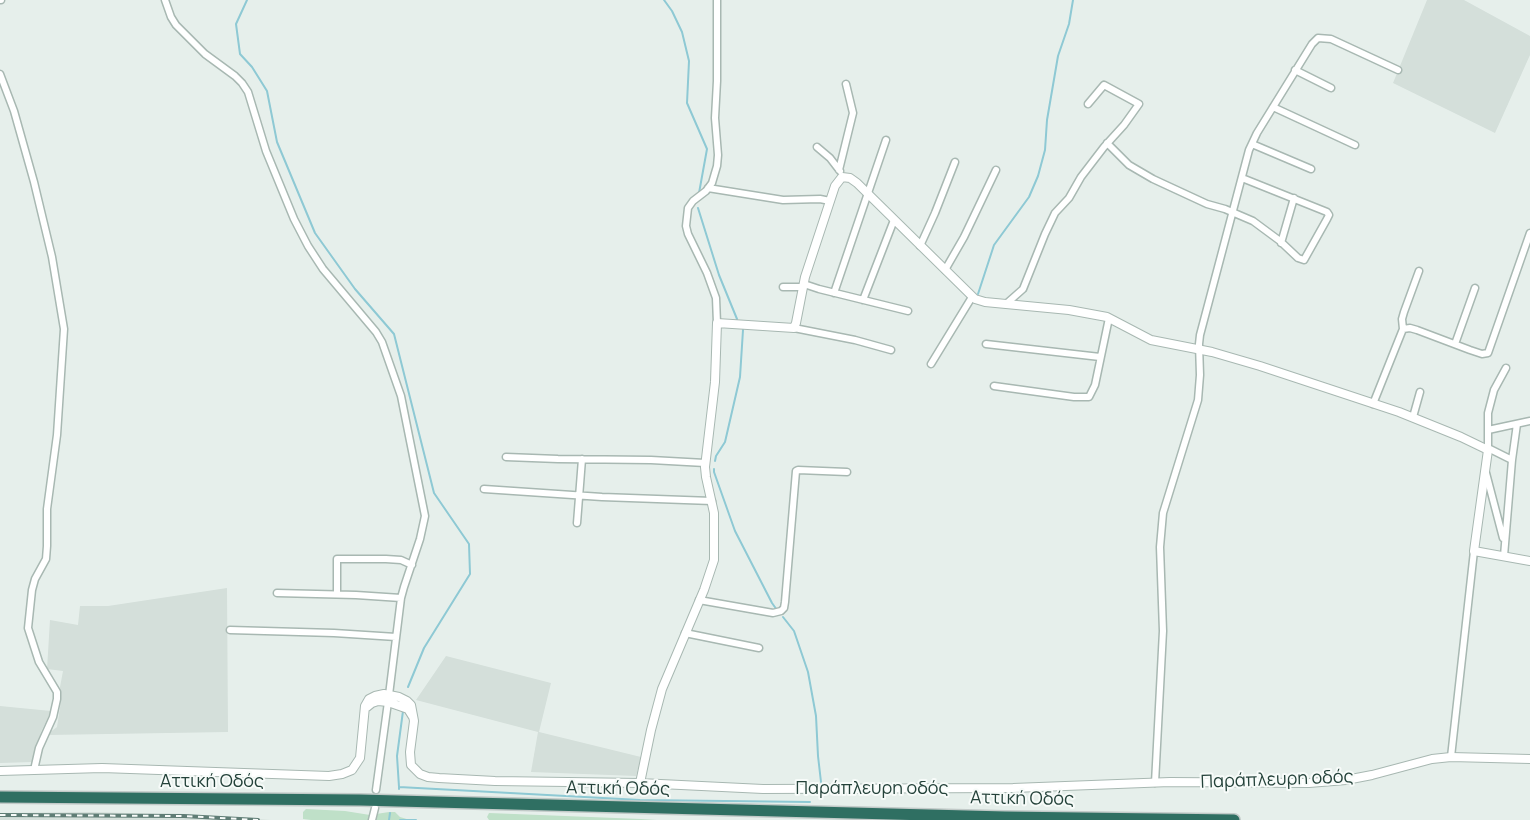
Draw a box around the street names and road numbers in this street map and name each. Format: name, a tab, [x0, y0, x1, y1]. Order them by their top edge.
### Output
street label: Παράπλευρη οδός	[1200, 767, 1354, 793]
street label: Αττική Οδός	[160, 771, 264, 793]
street label: Αττική Οδός	[566, 777, 670, 801]
street label: Παράπλευρη οδός	[796, 778, 948, 800]
street label: Αττική Οδός	[970, 787, 1074, 811]

